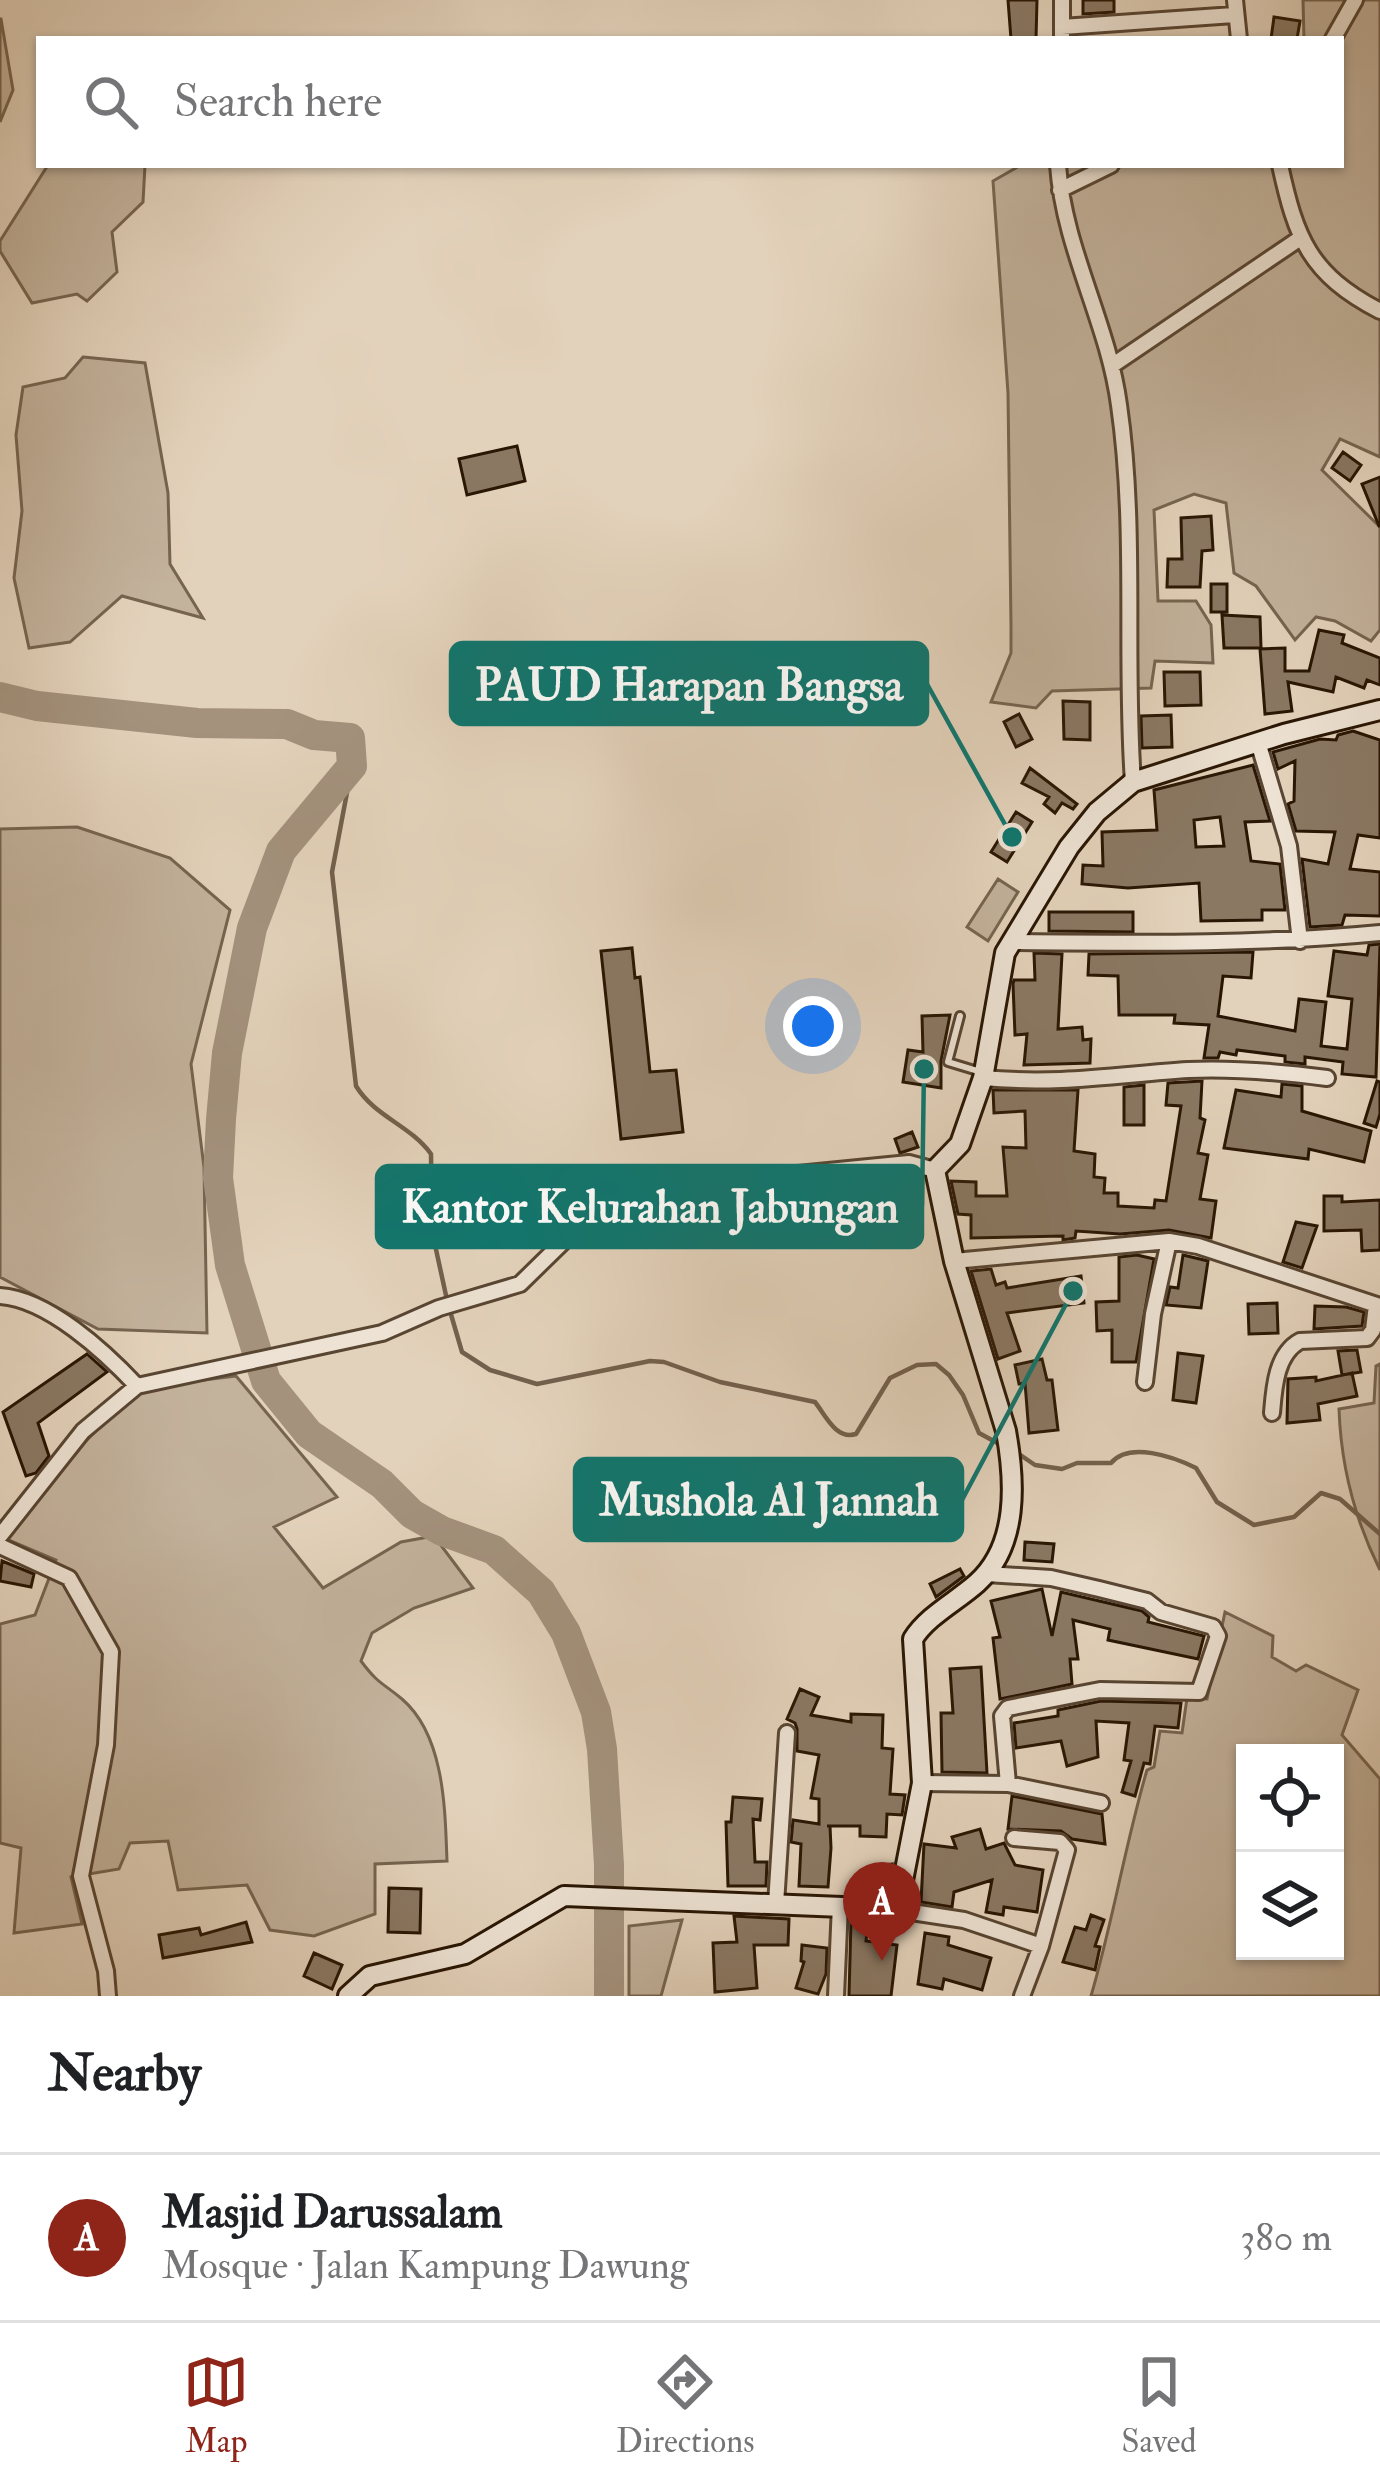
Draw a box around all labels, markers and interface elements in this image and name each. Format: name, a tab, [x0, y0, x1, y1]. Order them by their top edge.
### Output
search box	[36, 36, 1344, 168]
icon: search	[78, 69, 144, 135]
text: Search here	[174, 74, 382, 130]
callout: PAUD Harapan Bangsa	[451, 643, 927, 724]
text: PAUD Harapan Bangsa	[475, 658, 904, 714]
your location	[783, 996, 843, 1056]
callout: Kantor Kelurahan Jabungan	[377, 1166, 922, 1247]
text: Kantor Kelurahan Jabungan	[401, 1180, 900, 1236]
callout: Mushola Al Jannah	[575, 1459, 962, 1540]
text: Mushola Al Jannah	[598, 1473, 939, 1529]
map controls	[1236, 1744, 1344, 1960]
button: locate	[1236, 1744, 1344, 1852]
button: layers	[1236, 1852, 1344, 1960]
pin: A	[843, 1862, 921, 1961]
text: Nearby	[48, 2042, 201, 2106]
text: Masjid Darussalam	[162, 2185, 503, 2241]
text: A	[75, 2213, 99, 2262]
text: 380 m	[1240, 2213, 1332, 2262]
text: Mosque · Jalan Kampung Dawung	[162, 2241, 689, 2290]
tab: Map	[183, 2349, 249, 2462]
tab: Directions	[616, 2349, 755, 2462]
tab: Saved	[1121, 2349, 1197, 2462]

